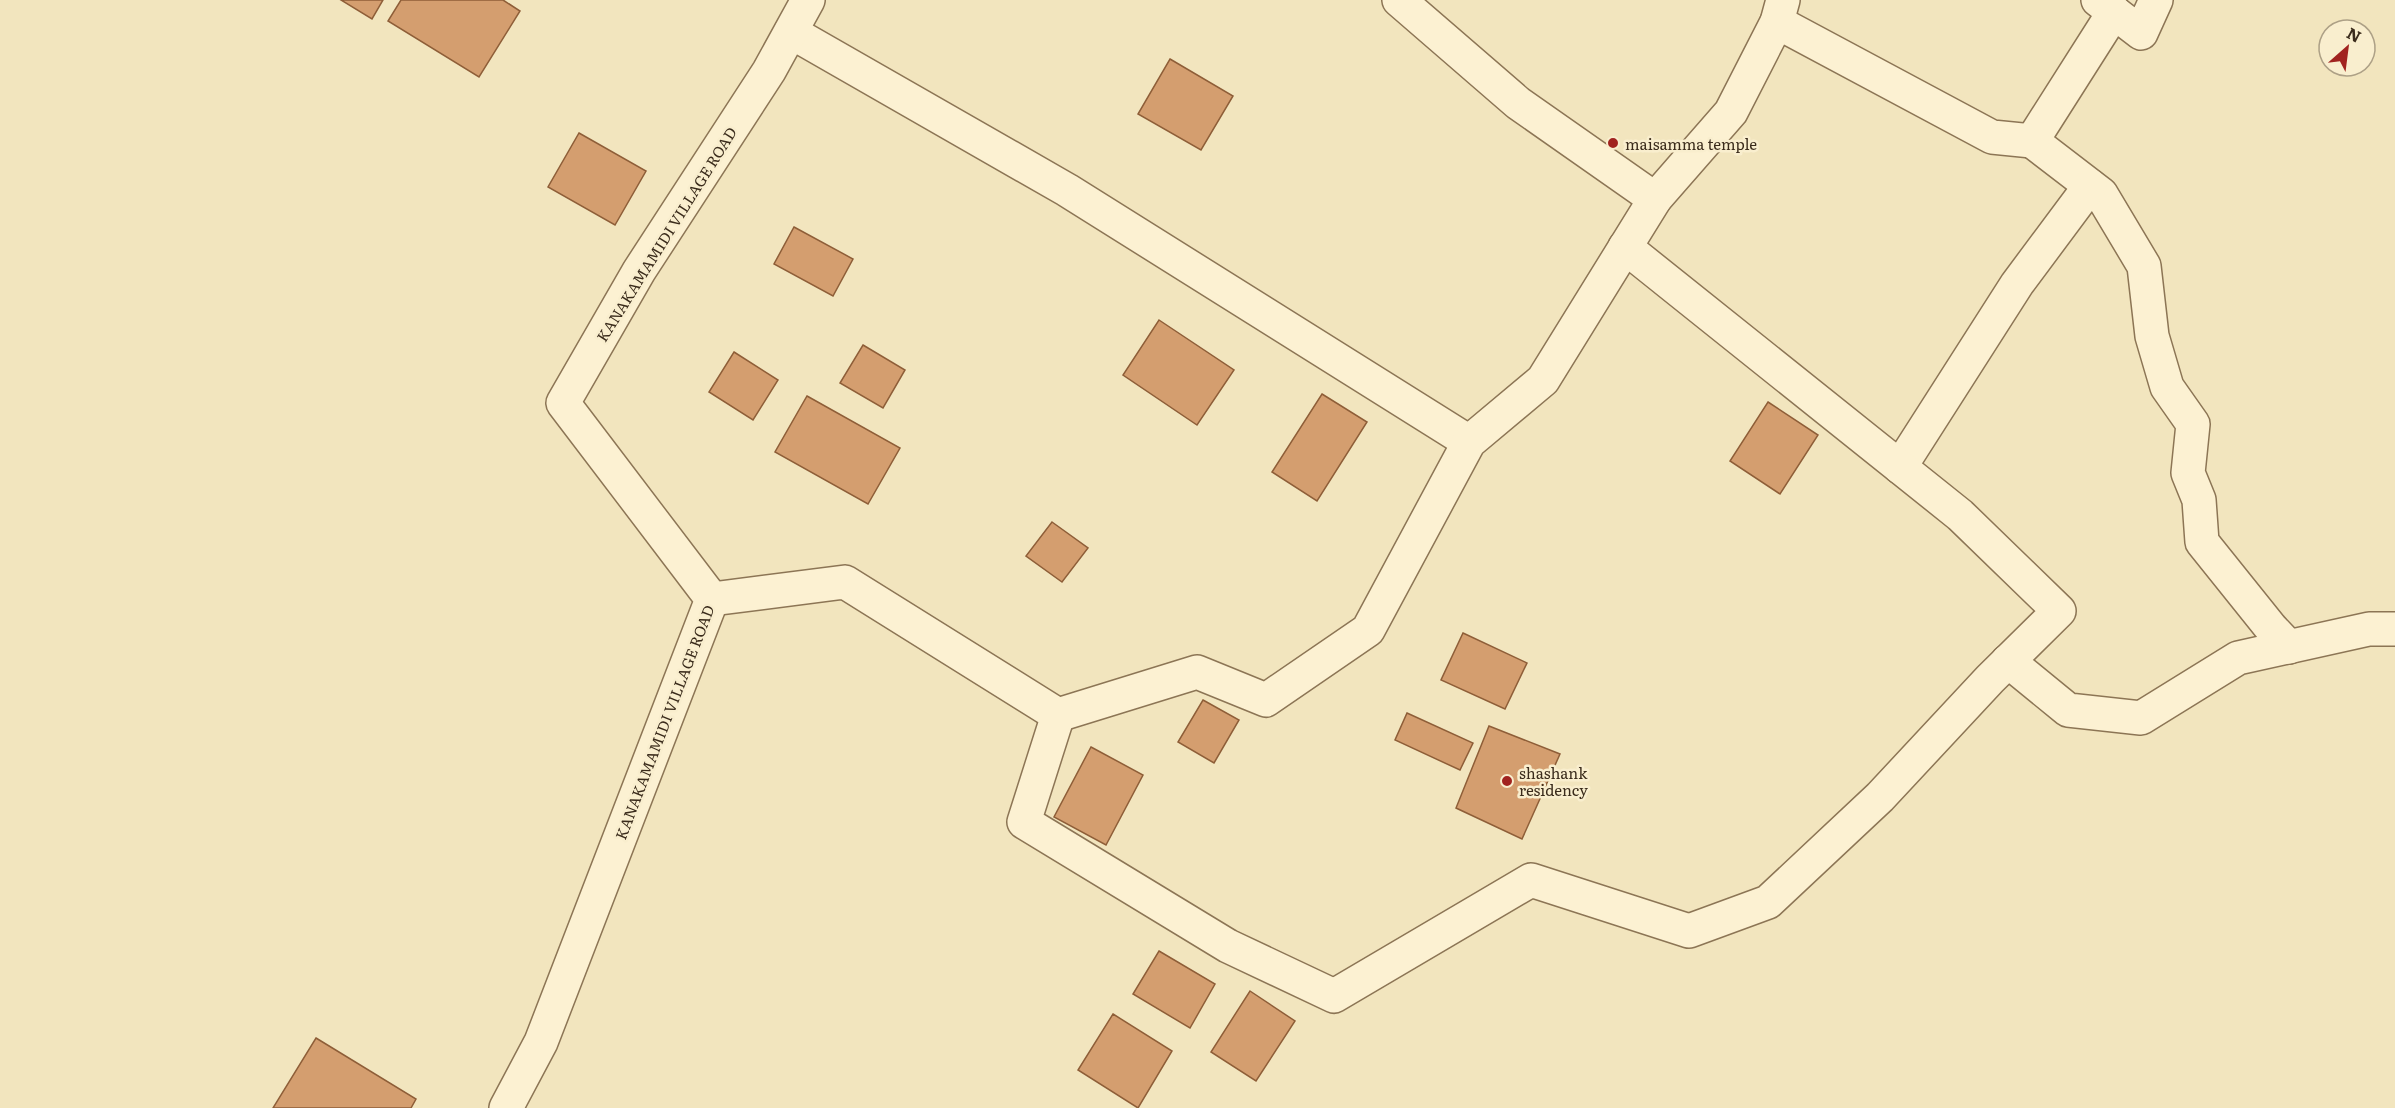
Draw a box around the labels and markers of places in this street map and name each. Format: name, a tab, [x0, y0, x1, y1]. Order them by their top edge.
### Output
place label: maisamma temple	[1625, 132, 1757, 155]
marker: maisamma temple	[1606, 136, 1620, 150]
place label: shashank residency	[1519, 761, 1588, 801]
marker: shashank residency	[1500, 774, 1514, 788]

